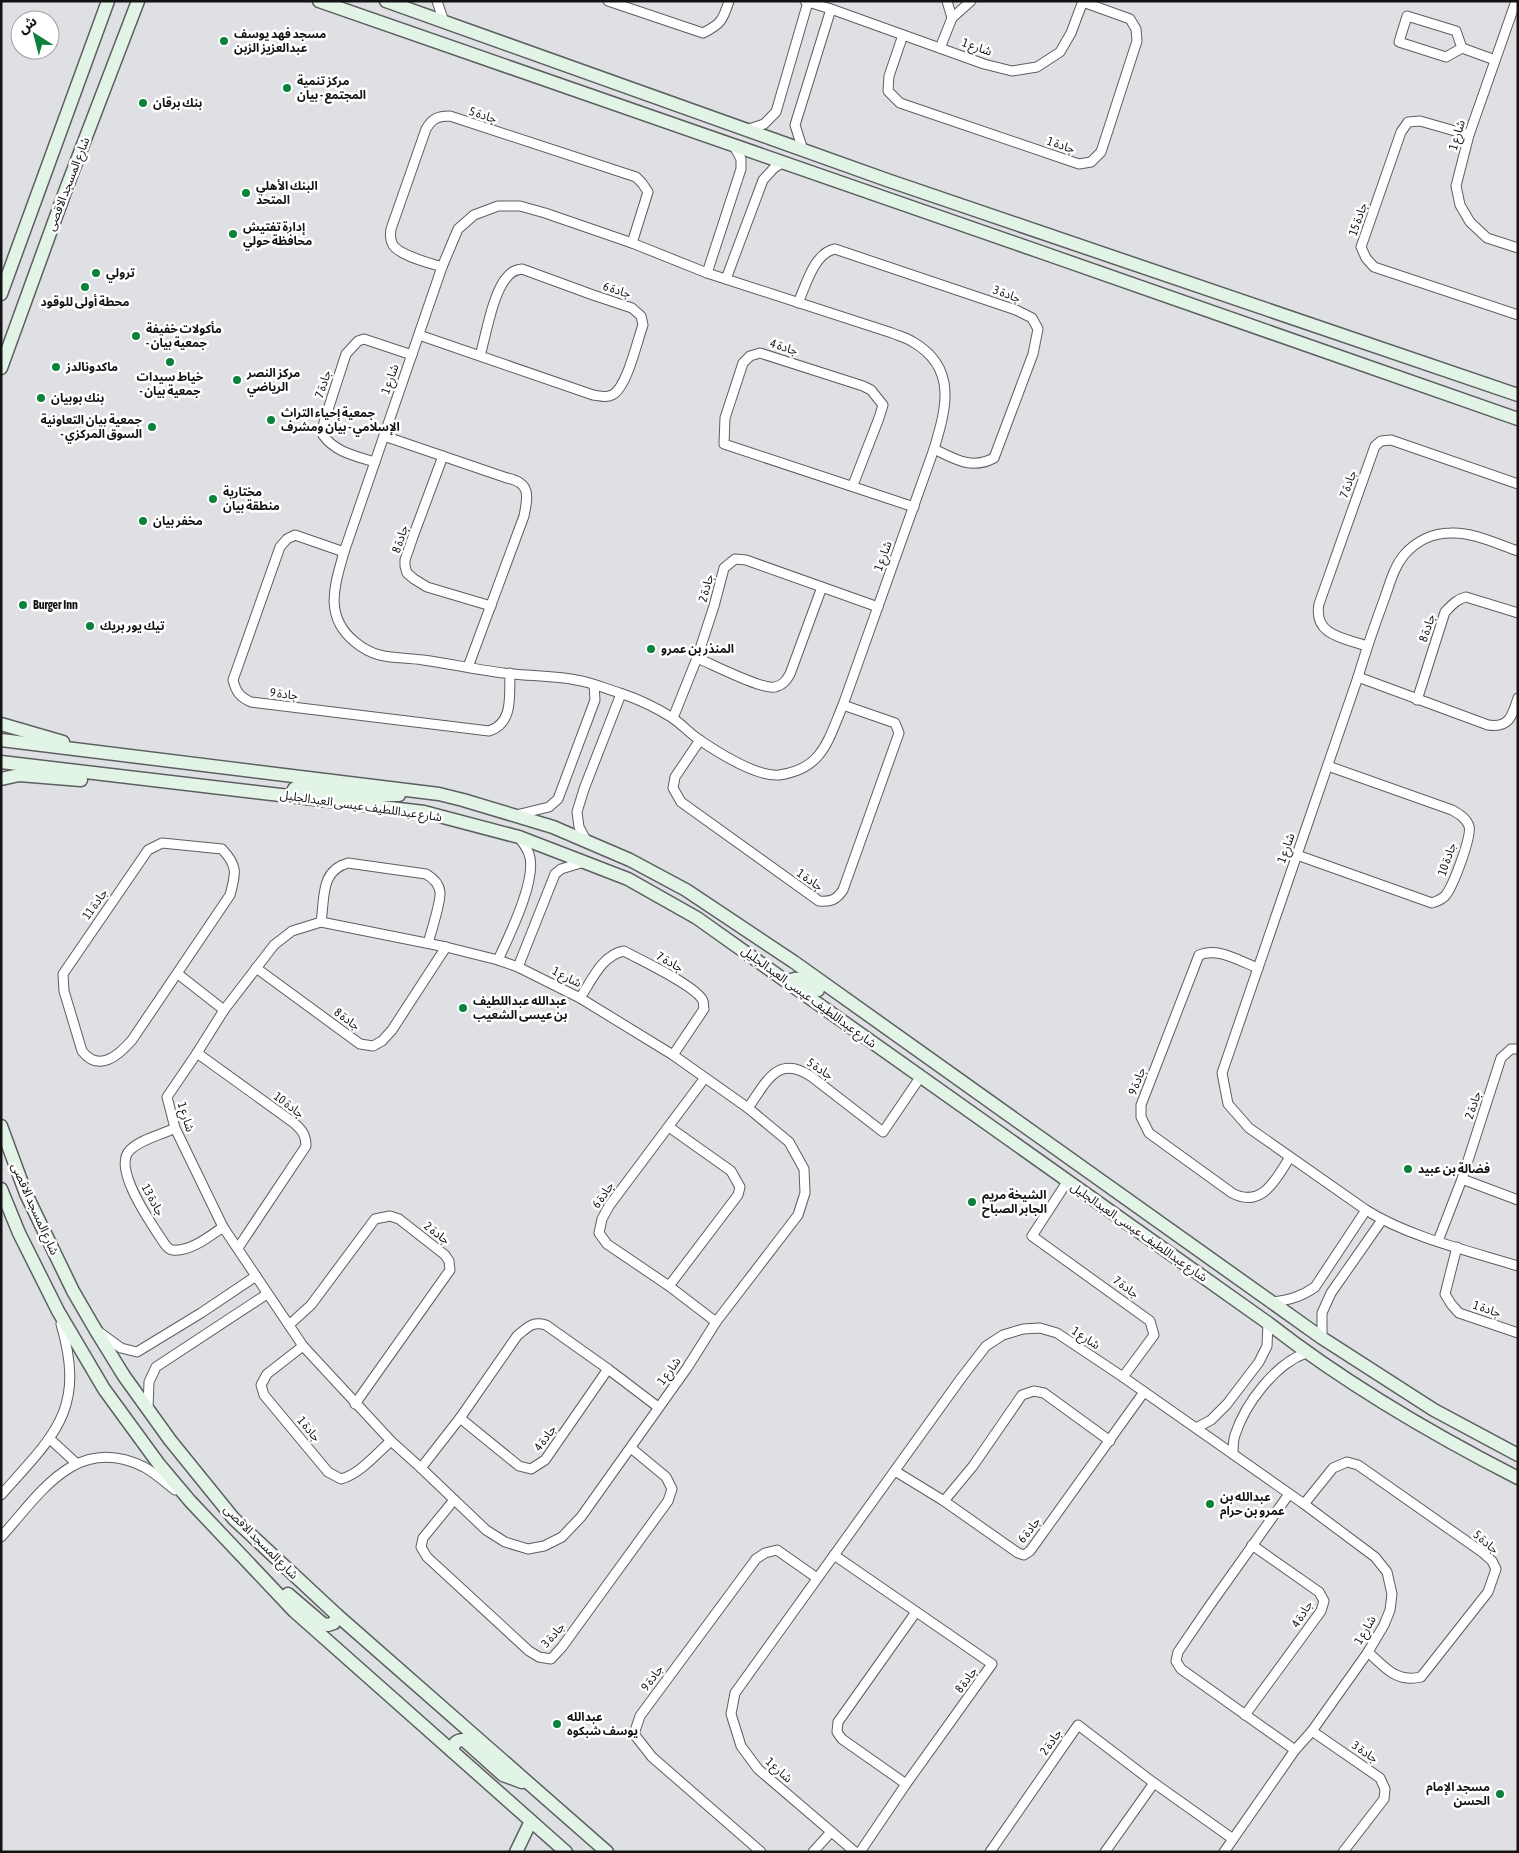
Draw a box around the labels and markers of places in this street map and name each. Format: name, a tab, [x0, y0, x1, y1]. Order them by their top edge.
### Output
place label: مسجد فهد يوسف عبدالعزيز الزبن	[234, 27, 326, 55]
marker: مسجد فهد يوسف عبدالعزيز الزبن	[218, 35, 230, 47]
place label: مركز تنمية المجتمع - بيان	[297, 74, 366, 104]
marker: مركز تنمية المجتمع - بيان	[281, 82, 293, 94]
place label: بنك برقان	[153, 96, 203, 110]
marker: بنك برقان	[137, 97, 149, 109]
place label: البنك الأهلي المتحد	[256, 179, 318, 207]
marker: البنك الأهلي المتحد	[240, 187, 252, 199]
place label: إدارة تفتيش محافظة حولي	[243, 220, 312, 251]
marker: إدارة تفتيش محافظة حولي	[227, 228, 239, 240]
place label: ترولي	[106, 266, 136, 283]
marker: ترولي	[90, 267, 102, 279]
marker: محطة أولى للوقود	[79, 281, 91, 293]
place label: محطة أولى للوقود	[41, 294, 129, 309]
place label: مأكولات خفيفة - جمعية بيان	[146, 321, 222, 350]
marker: مأكولات خفيفة - جمعية بيان	[130, 330, 142, 342]
marker: خياط سيدات - جمعية بيان	[164, 356, 176, 368]
place label: ماكدونالدز	[65, 360, 118, 374]
marker: ماكدونالدز	[50, 361, 62, 373]
place label: مركز النصر الرياضي	[246, 366, 300, 397]
place label: خياط سيدات - جمعية بيان	[137, 370, 204, 398]
marker: مركز النصر الرياضي	[231, 374, 243, 386]
place label: بنك بوبيان	[51, 391, 104, 405]
marker: بنك بوبيان	[35, 392, 47, 404]
place label: جمعية إحياء التراث الإسلامي - بيان ومشرف	[281, 406, 400, 437]
place label: جمعية بيان التعاونية - السوق المركزي	[41, 413, 142, 444]
marker: جمعية إحياء التراث الإسلامي - بيان ومشرف	[265, 414, 277, 426]
marker: جمعية بيان التعاونية - السوق المركزي	[146, 421, 158, 433]
place label: مختارية منطقة بيان	[223, 485, 280, 513]
marker: مختارية منطقة بيان	[207, 493, 219, 505]
place label: مخفر بيان	[153, 514, 203, 528]
marker: مخفر بيان	[137, 515, 149, 527]
place label: Burger Inn	[33, 598, 78, 612]
marker: Burger Inn	[17, 599, 29, 611]
place label: تيك يور بريك	[100, 619, 165, 633]
marker: تيك يور بريك	[84, 620, 96, 632]
place label: المنذر بن عمرو	[661, 642, 734, 656]
marker: المنذر بن عمرو	[645, 643, 657, 655]
place label: عبدالله عبداللطيف بن عيسى الشعيب	[473, 994, 568, 1022]
marker: عبدالله عبداللطيف بن عيسى الشعيب	[457, 1002, 469, 1014]
place label: فضالة بن عبيد	[1418, 1162, 1490, 1176]
marker: فضالة بن عبيد	[1402, 1163, 1414, 1175]
place label: الشيخة مريم الجابر الصباح	[982, 1188, 1047, 1218]
marker: الشيخة مريم الجابر الصباح	[966, 1196, 978, 1208]
place label: عبدالله بن عمرو بن حرام	[1220, 1490, 1285, 1520]
marker: عبدالله بن عمرو بن حرام	[1204, 1498, 1216, 1510]
place label: عبدالله يوسف شبكوه	[567, 1710, 638, 1738]
marker: عبدالله يوسف شبكوه	[551, 1718, 563, 1730]
place label: مسجد الإمام الحسن	[1426, 1780, 1490, 1808]
marker: مسجد الإمام الحسن	[1494, 1788, 1506, 1800]

